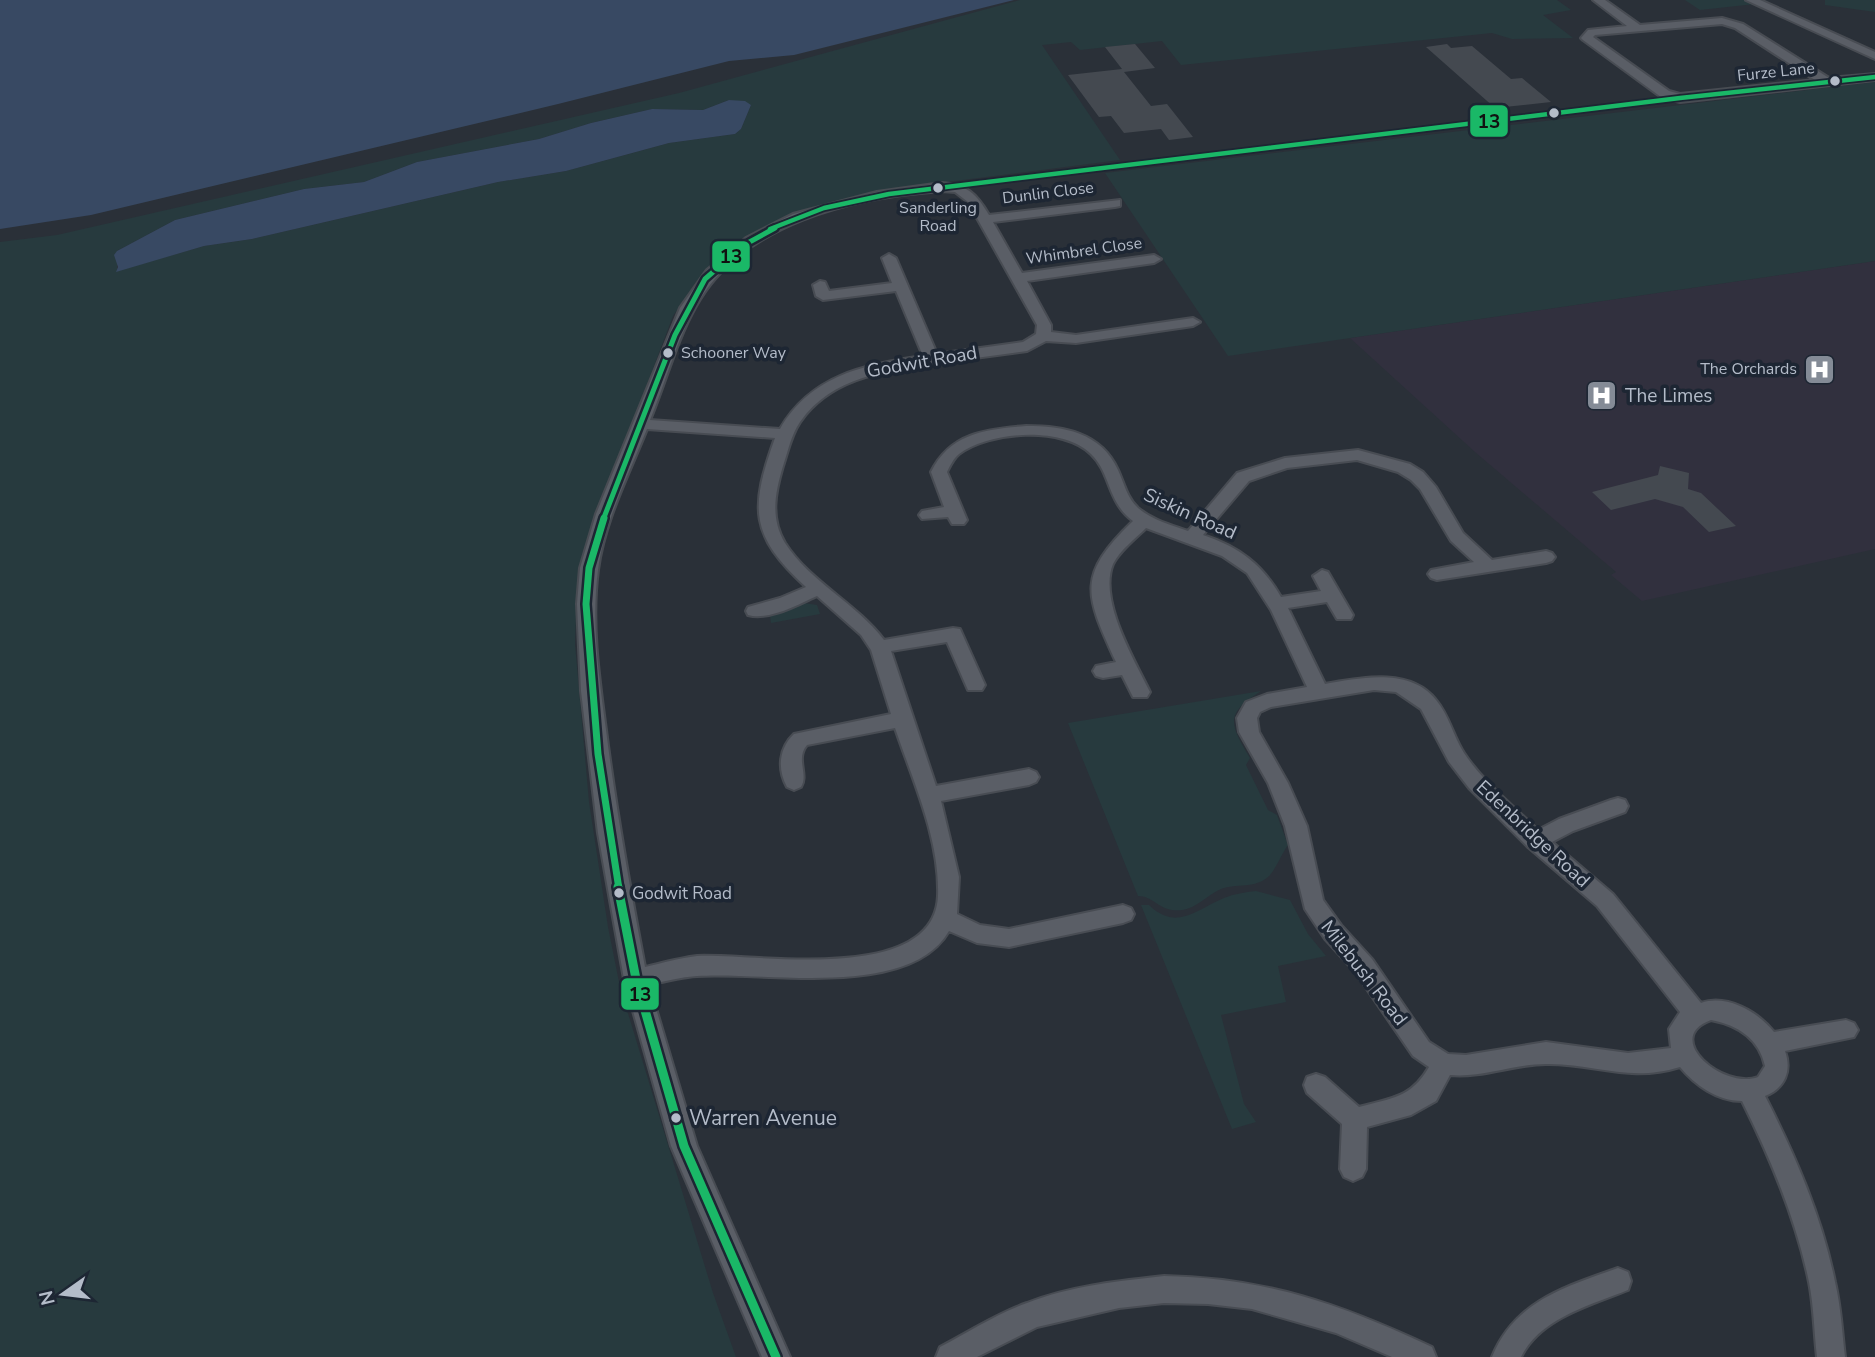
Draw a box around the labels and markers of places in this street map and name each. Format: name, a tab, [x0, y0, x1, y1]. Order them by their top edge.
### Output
unlabelled marker	[1828, 74, 1842, 88]
unlabelled marker	[1547, 106, 1561, 120]
marker: Sanderling Road	[931, 181, 945, 195]
place label: Sanderling Road	[899, 197, 977, 237]
place label: Schooner Way	[681, 342, 787, 364]
marker: Schooner Way	[661, 346, 675, 360]
hospital icon: The Orchards	[1803, 352, 1837, 386]
place label: The Orchards	[1700, 358, 1797, 380]
hospital icon: The Limes	[1585, 379, 1619, 413]
place label: The Limes	[1625, 383, 1712, 409]
place label: Godwit Road	[632, 882, 732, 905]
marker: Godwit Road	[612, 886, 626, 900]
place label: Warren Avenue	[689, 1104, 837, 1132]
marker: Warren Avenue	[669, 1111, 683, 1125]

